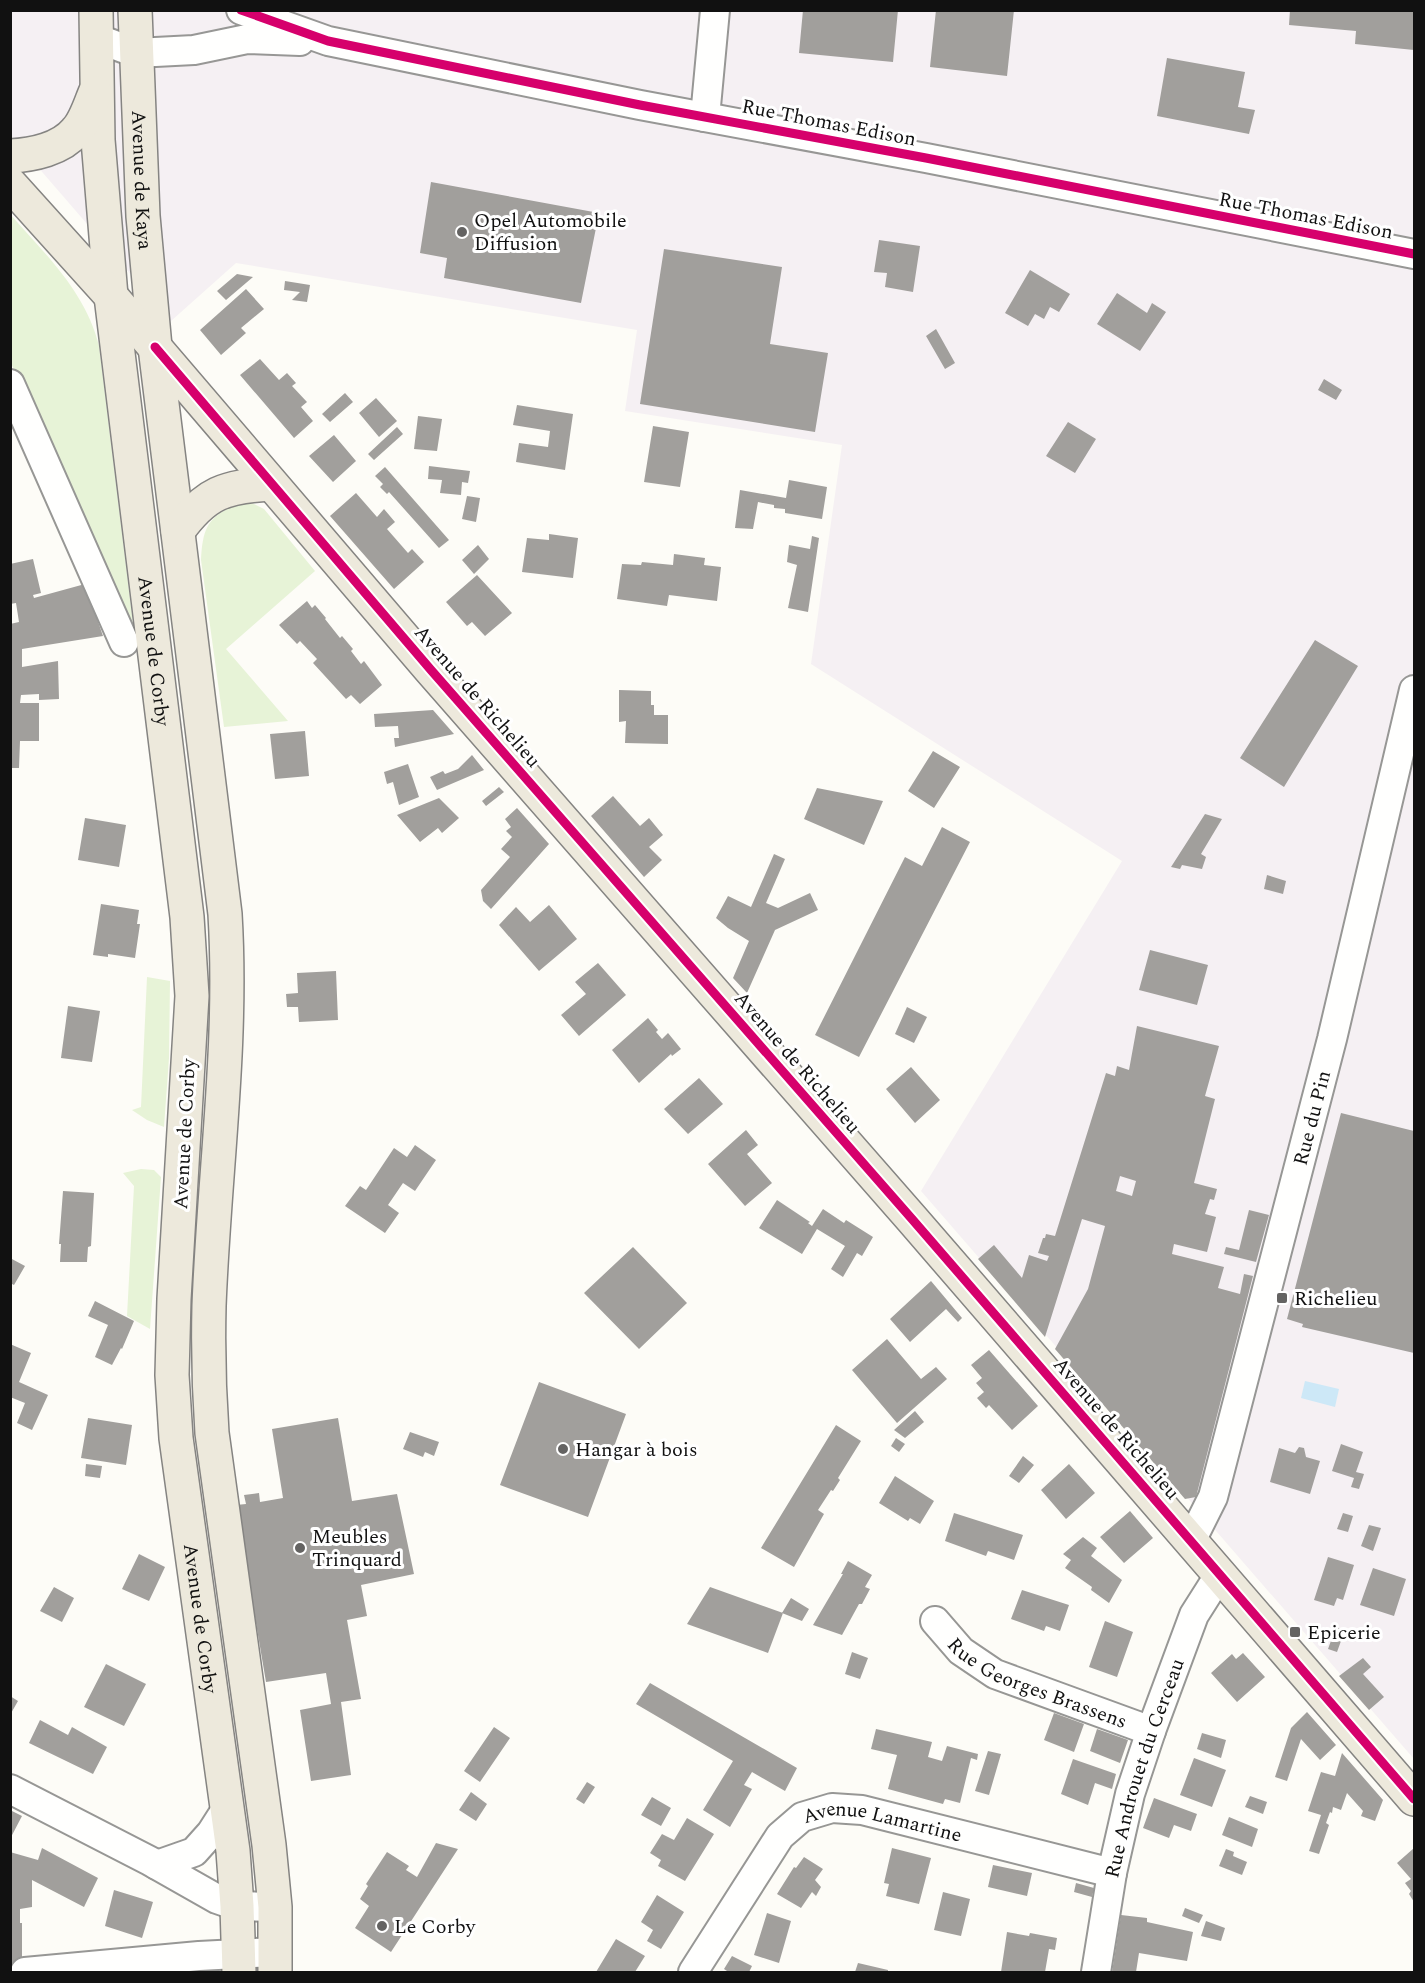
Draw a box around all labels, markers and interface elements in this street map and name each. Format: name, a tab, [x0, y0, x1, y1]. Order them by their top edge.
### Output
street label: Rue Thomas Edison	[739, 91, 919, 155]
street label: Avenue de Kaya	[123, 109, 160, 251]
street label: Rue Thomas Edison	[1216, 184, 1396, 248]
place label: Opel Automobile Diffusion	[474, 206, 627, 259]
marker: Opel Automobile Diffusion	[455, 225, 469, 239]
street label: Avenue de Corby	[129, 574, 178, 729]
street label: Avenue de Richelieu	[407, 619, 548, 775]
street label: Avenue de Richelieu	[727, 985, 868, 1141]
street label: Avenue de Corby	[166, 1057, 204, 1210]
street label: Rue du Pin	[1286, 1067, 1339, 1169]
place label: Richelieu	[1294, 1284, 1377, 1314]
marker: Richelieu	[1275, 1291, 1289, 1305]
street label: Avenue de Richelieu	[1046, 1351, 1187, 1507]
place label: Hangar à bois	[575, 1435, 698, 1465]
marker: Hangar à bois	[556, 1442, 570, 1456]
place label: Meubles Trinquard	[312, 1522, 402, 1575]
marker: Meubles Trinquard	[293, 1541, 307, 1555]
street label: Avenue de Corby	[175, 1542, 225, 1697]
place label: Epicerie	[1307, 1618, 1381, 1648]
marker: Epicerie	[1288, 1625, 1302, 1639]
street label: Rue Georges Brassens	[940, 1631, 1131, 1737]
street label: Rue Androuet du Cerceau	[1097, 1654, 1193, 1881]
street label: Avenue Lamartine	[799, 1794, 965, 1851]
place label: Le Corby	[394, 1912, 477, 1942]
marker: Le Corby	[375, 1919, 389, 1933]

